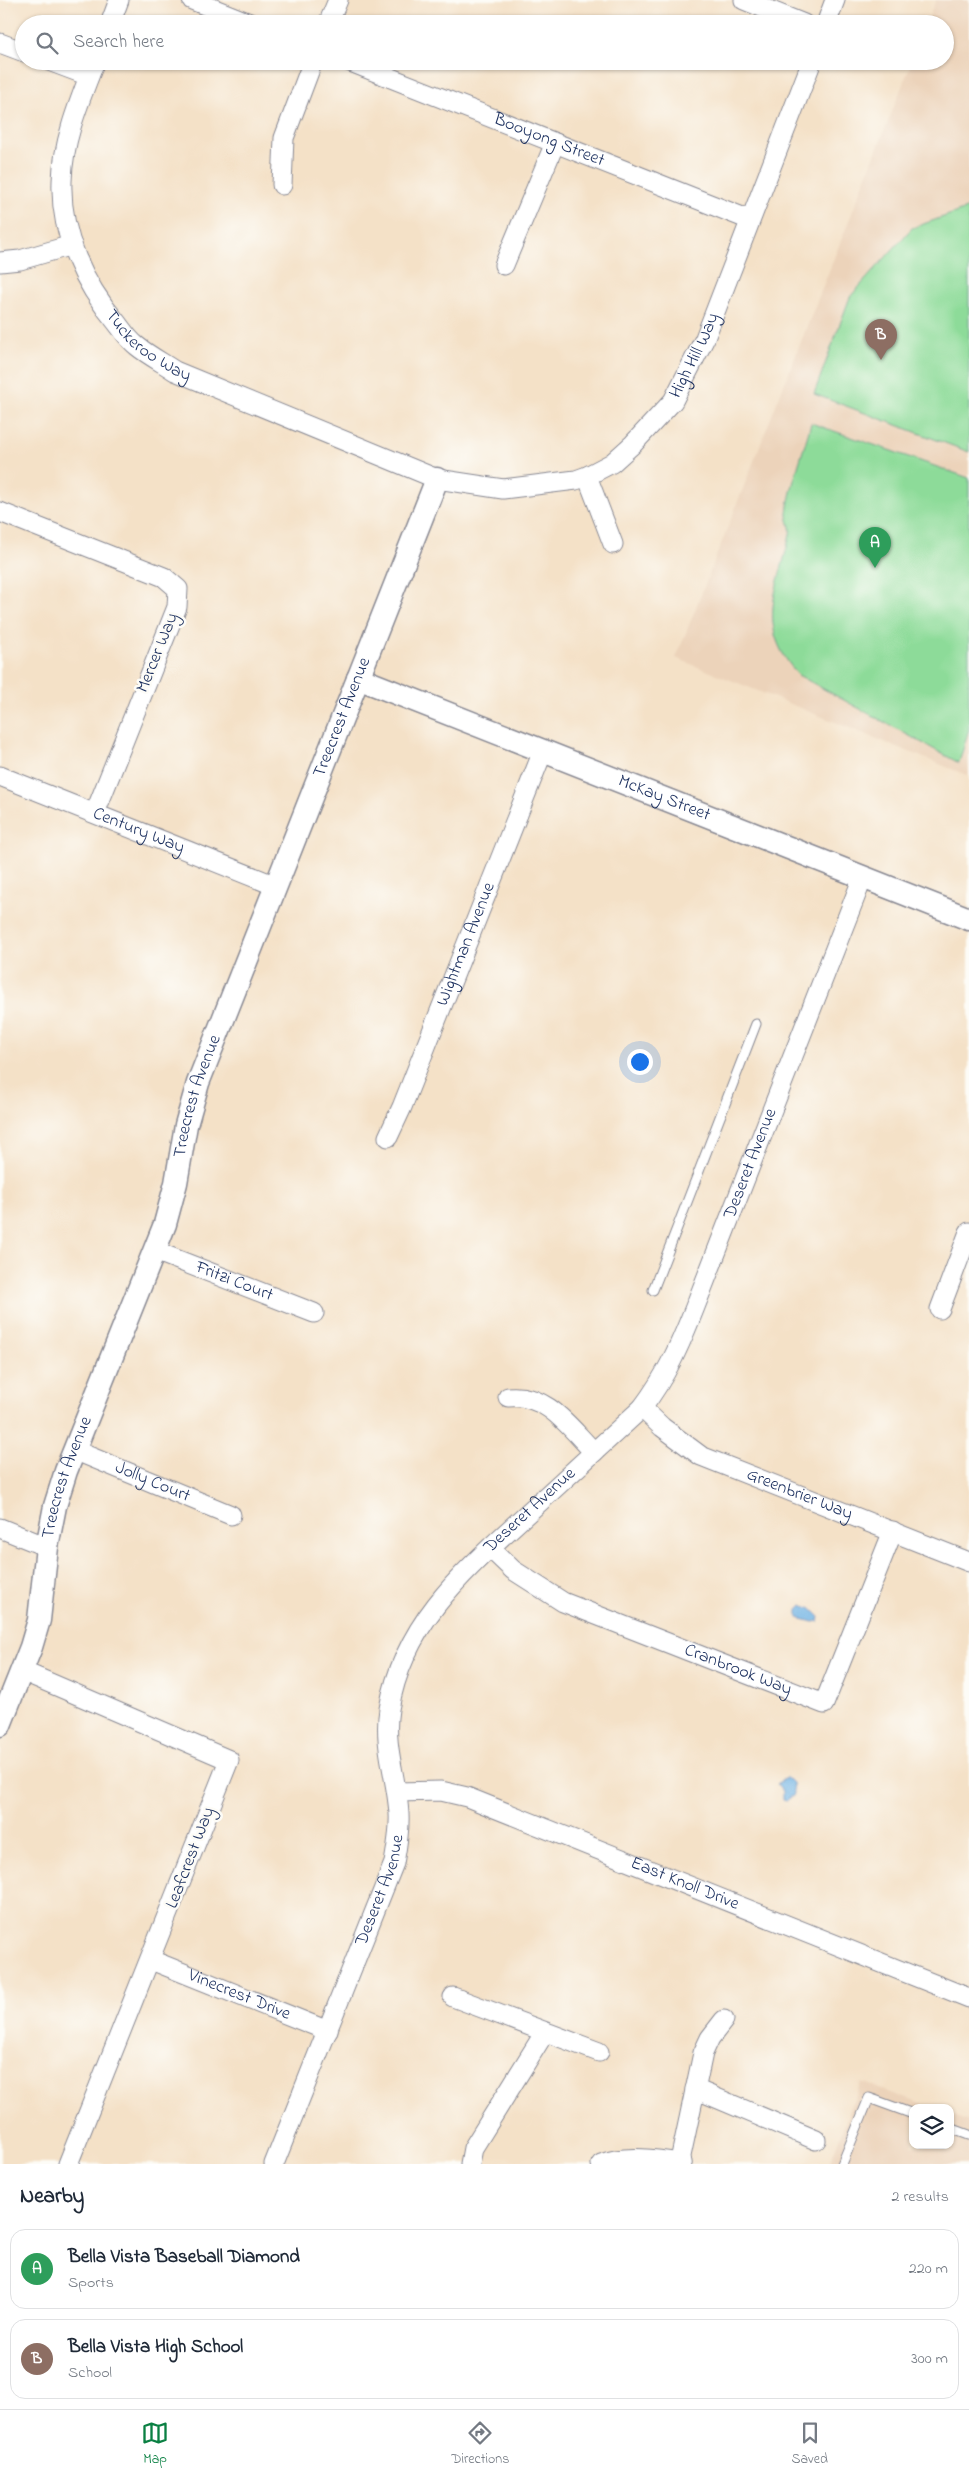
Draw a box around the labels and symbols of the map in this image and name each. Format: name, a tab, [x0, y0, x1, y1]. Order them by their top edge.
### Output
street label: Booyong Street	[488, 106, 608, 174]
street label: Tuckeroo Way	[98, 304, 195, 389]
street label: High Hill Way	[663, 309, 726, 403]
pin: B	[865, 319, 897, 360]
pin: A	[859, 527, 891, 568]
street label: Mercer Way	[130, 609, 186, 697]
street label: Treecrest Avenue	[307, 653, 378, 782]
street label: McKay Street	[614, 769, 714, 829]
street label: Century Way	[89, 801, 188, 861]
street label: Wightman Avenue	[430, 878, 503, 1010]
street label: Treecrest Avenue	[168, 1030, 229, 1160]
your location	[627, 1049, 653, 1075]
street label: Deseret Avenue	[717, 1104, 785, 1224]
street label: Fritzi Court	[191, 1255, 277, 1309]
street label: Treecrest Avenue	[36, 1412, 100, 1541]
street label: Jolly Court	[111, 1455, 194, 1510]
street label: Deseret Avenue	[478, 1461, 583, 1560]
street label: Greenbrier Way	[742, 1462, 856, 1528]
street label: Cranbrook Way	[680, 1638, 796, 1703]
street label: Leafcrest Way	[160, 1804, 222, 1912]
street label: Deseret Avenue	[349, 1832, 411, 1951]
street label: East Knoll Drive	[626, 1851, 744, 1918]
street label: Vinecrest Drive	[183, 1963, 295, 2028]

